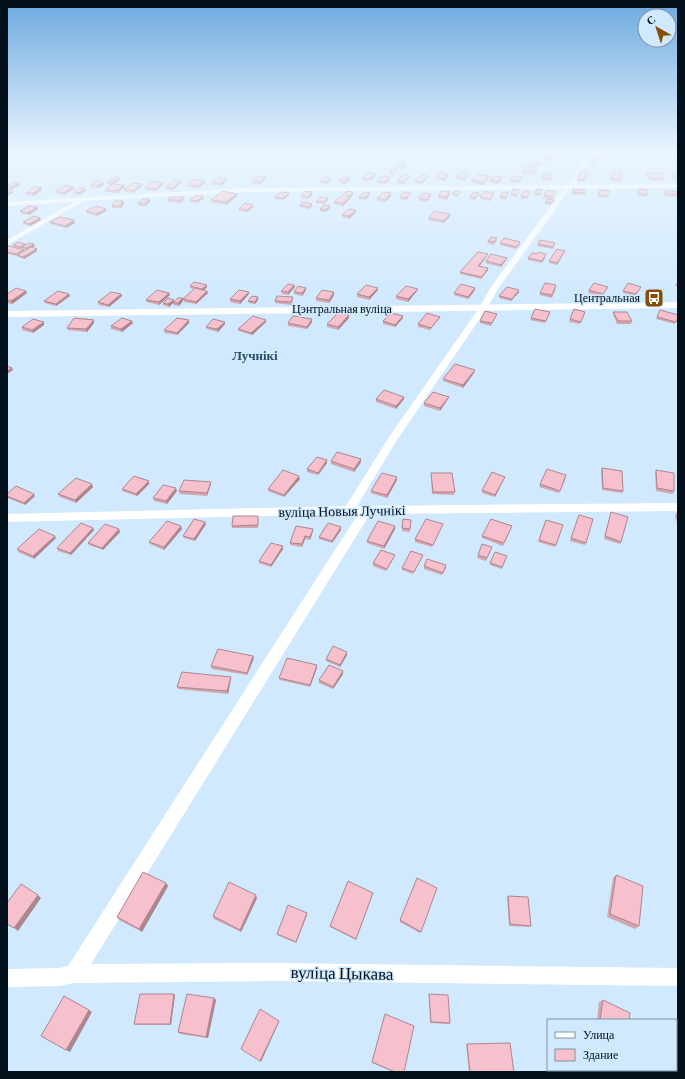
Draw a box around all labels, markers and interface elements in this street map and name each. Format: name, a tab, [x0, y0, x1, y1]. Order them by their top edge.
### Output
north arrow	[637, 8, 677, 48]
text: С	[644, 13, 658, 27]
bus stop icon: Центральная	[643, 287, 665, 309]
place label: Центральная	[574, 291, 640, 305]
street label: Цэнтральная вуліца	[292, 302, 393, 316]
district label: Лучнікі	[232, 348, 278, 363]
street label: вуліца Новыя Лучнікі	[278, 502, 406, 520]
street label: вуліца Цыкава	[290, 963, 394, 984]
legend	[547, 1019, 677, 1071]
text: Улица	[583, 1028, 615, 1042]
text: Здание	[583, 1048, 618, 1062]

